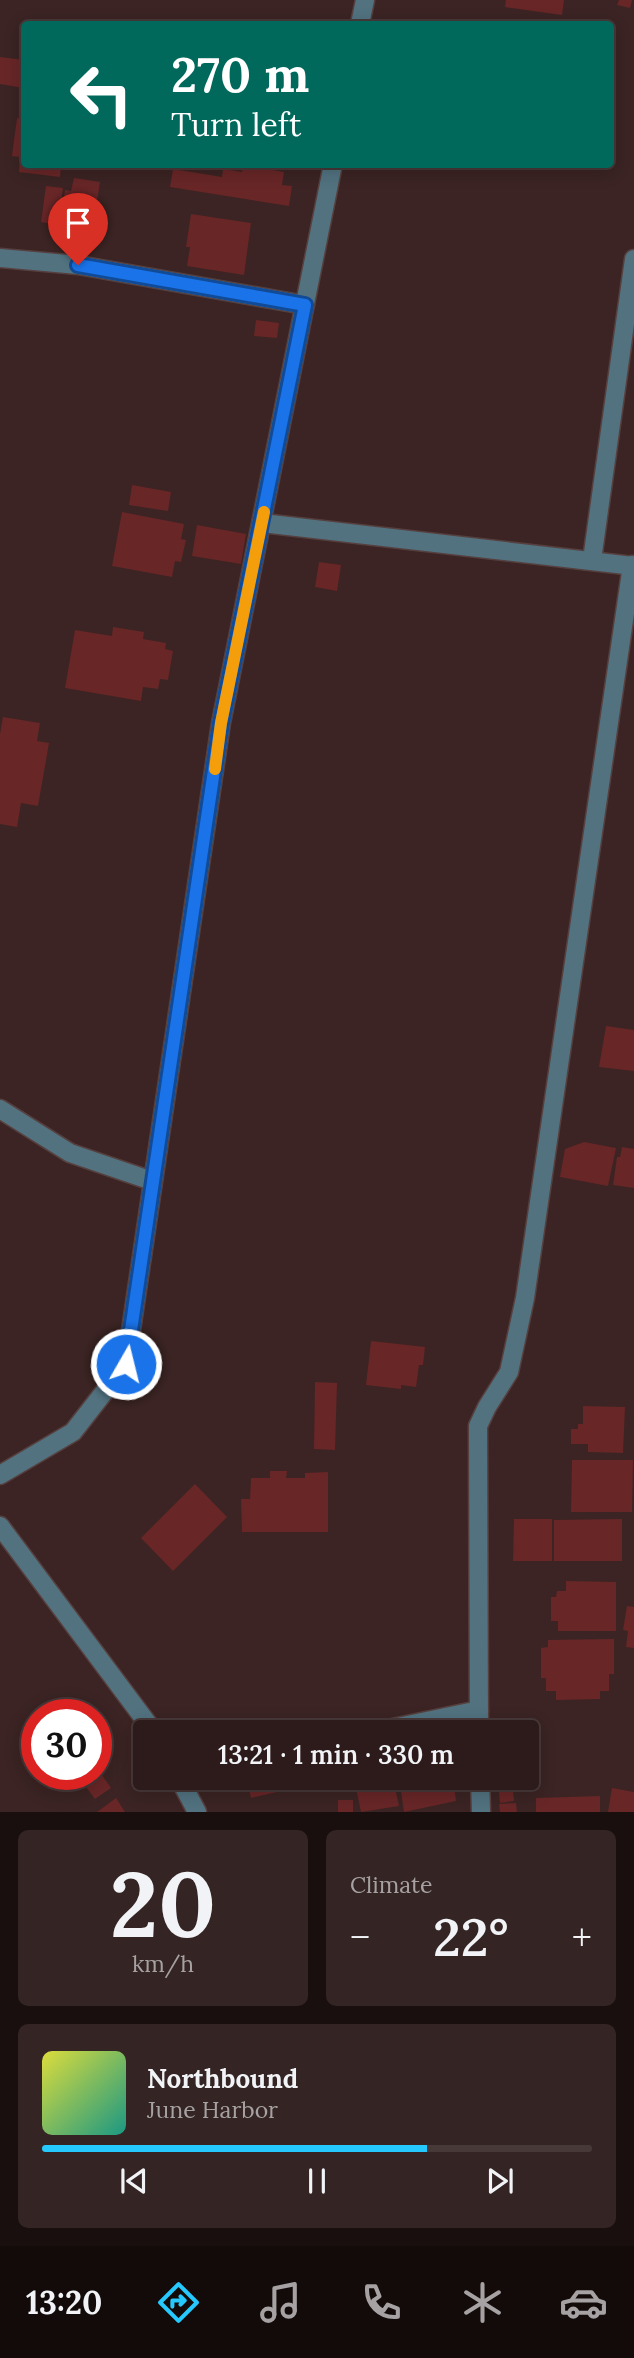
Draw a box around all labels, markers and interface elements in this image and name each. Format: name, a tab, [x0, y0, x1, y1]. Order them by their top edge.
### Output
text: 270 m	[171, 43, 309, 105]
icon: left	[56, 49, 147, 140]
text: Turn left	[171, 104, 301, 145]
pin	[48, 193, 108, 265]
icon: arrive	[59, 204, 97, 242]
position arrow	[89, 1327, 163, 1401]
speed limit sign: 30	[21, 1699, 112, 1790]
text: 13:21 · 1 min · 330 m	[218, 1738, 454, 1771]
text: 20	[110, 1845, 216, 1962]
text: Climate	[350, 1870, 432, 1899]
text: 22°	[433, 1904, 509, 1970]
text: −	[350, 1913, 370, 1961]
text: +	[572, 1913, 592, 1961]
text: km/h	[132, 1949, 194, 1978]
text: Northbound	[147, 2062, 298, 2095]
text: June Harbor	[147, 2095, 278, 2124]
icon: previous	[115, 2162, 153, 2200]
icon: pause	[298, 2162, 336, 2200]
icon: next	[481, 2162, 519, 2200]
icon: directions	[154, 2278, 203, 2327]
icon: music	[256, 2278, 305, 2327]
icon: phone	[357, 2278, 406, 2327]
icon: climate	[458, 2278, 507, 2327]
icon: car	[559, 2278, 608, 2327]
text: 13:20	[26, 2282, 102, 2323]

